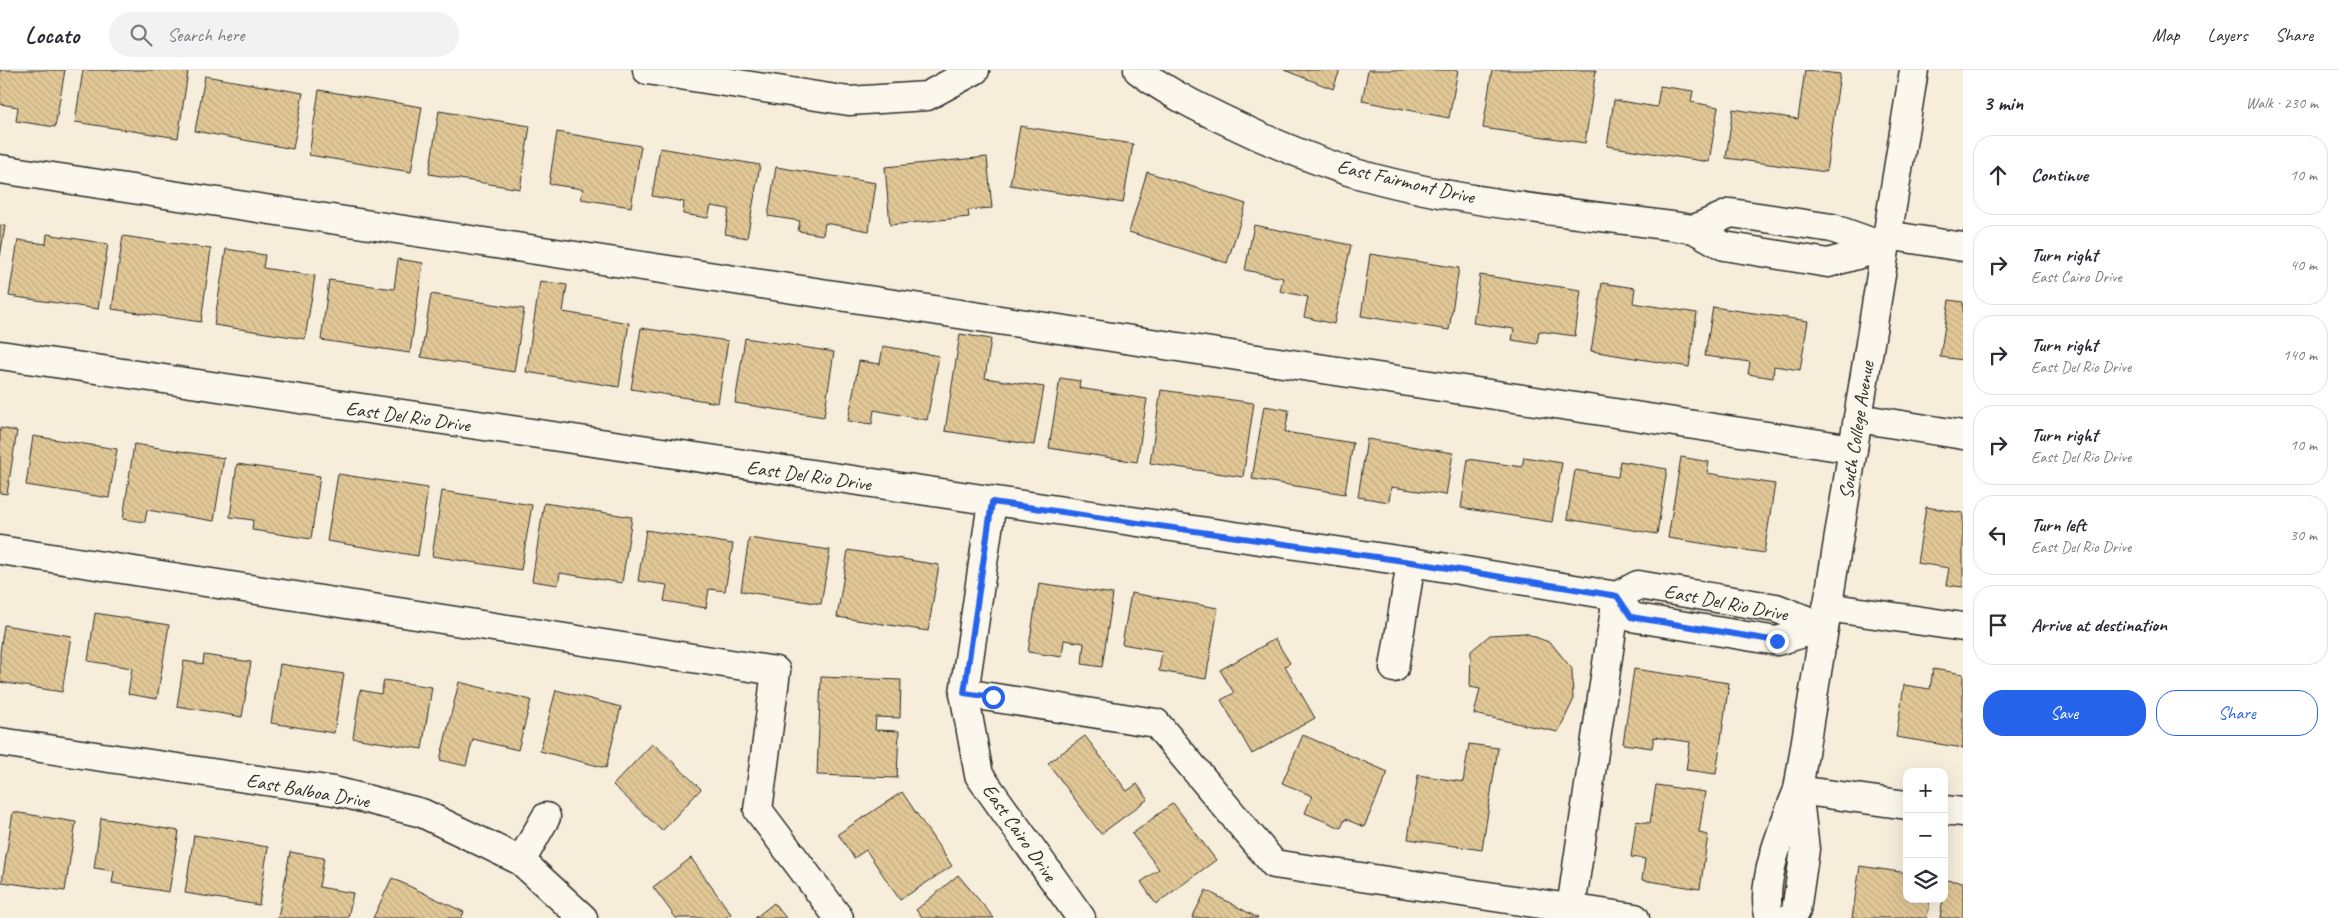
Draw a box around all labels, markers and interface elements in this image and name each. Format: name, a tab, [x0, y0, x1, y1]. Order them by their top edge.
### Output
search box	[109, 12, 459, 57]
text: Locato	[25, 20, 79, 50]
icon: search	[127, 21, 155, 49]
text: Search here	[167, 23, 245, 47]
text: Map	[2152, 24, 2180, 46]
text: Layers	[2208, 24, 2247, 46]
text: Share	[2275, 24, 2313, 46]
text: 3 min	[1983, 90, 2023, 116]
text: Walk · 230 m	[2246, 93, 2318, 113]
street label: East Fairmont Drive	[1335, 154, 1478, 210]
icon: ahead	[1984, 161, 2012, 189]
text: Continue	[2031, 163, 2088, 187]
text: 10 m	[2290, 165, 2317, 185]
text: Turn right	[2031, 243, 2098, 267]
icon: right	[1984, 251, 2012, 279]
text: 40 m	[2290, 255, 2317, 275]
text: East Cairo Drive	[2031, 267, 2122, 287]
text: Turn right	[2031, 333, 2098, 357]
icon: right	[1984, 341, 2012, 369]
text: 140 m	[2283, 345, 2317, 365]
text: East Del Rio Drive	[2031, 357, 2131, 377]
street label: South College Avenue	[1833, 358, 1880, 501]
street label: East Del Rio Drive	[344, 395, 473, 438]
text: Turn right	[2031, 423, 2098, 447]
icon: right	[1984, 431, 2012, 459]
text: 10 m	[2290, 435, 2317, 455]
text: East Del Rio Drive	[2031, 447, 2131, 467]
street label: East Del Rio Drive	[745, 454, 874, 497]
text: Turn left	[2031, 513, 2086, 537]
icon: left	[1984, 521, 2012, 549]
text: 30 m	[2290, 525, 2317, 545]
text: East Del Rio Drive	[2031, 537, 2131, 557]
street label: East Del Rio Drive	[1662, 578, 1791, 627]
icon: arrive	[1984, 611, 2012, 639]
text: Arrive at destination	[2031, 613, 2167, 637]
route end	[1766, 630, 1789, 653]
route start	[982, 686, 1005, 709]
button: Save	[1983, 690, 2146, 736]
button: Share	[2156, 690, 2318, 736]
street label: East Balboa Drive	[244, 767, 373, 814]
map controls	[1903, 768, 1948, 903]
button: +	[1903, 768, 1948, 813]
street label: East Cairo Drive	[977, 779, 1063, 887]
button: −	[1903, 813, 1948, 858]
button: layers	[1903, 858, 1948, 903]

